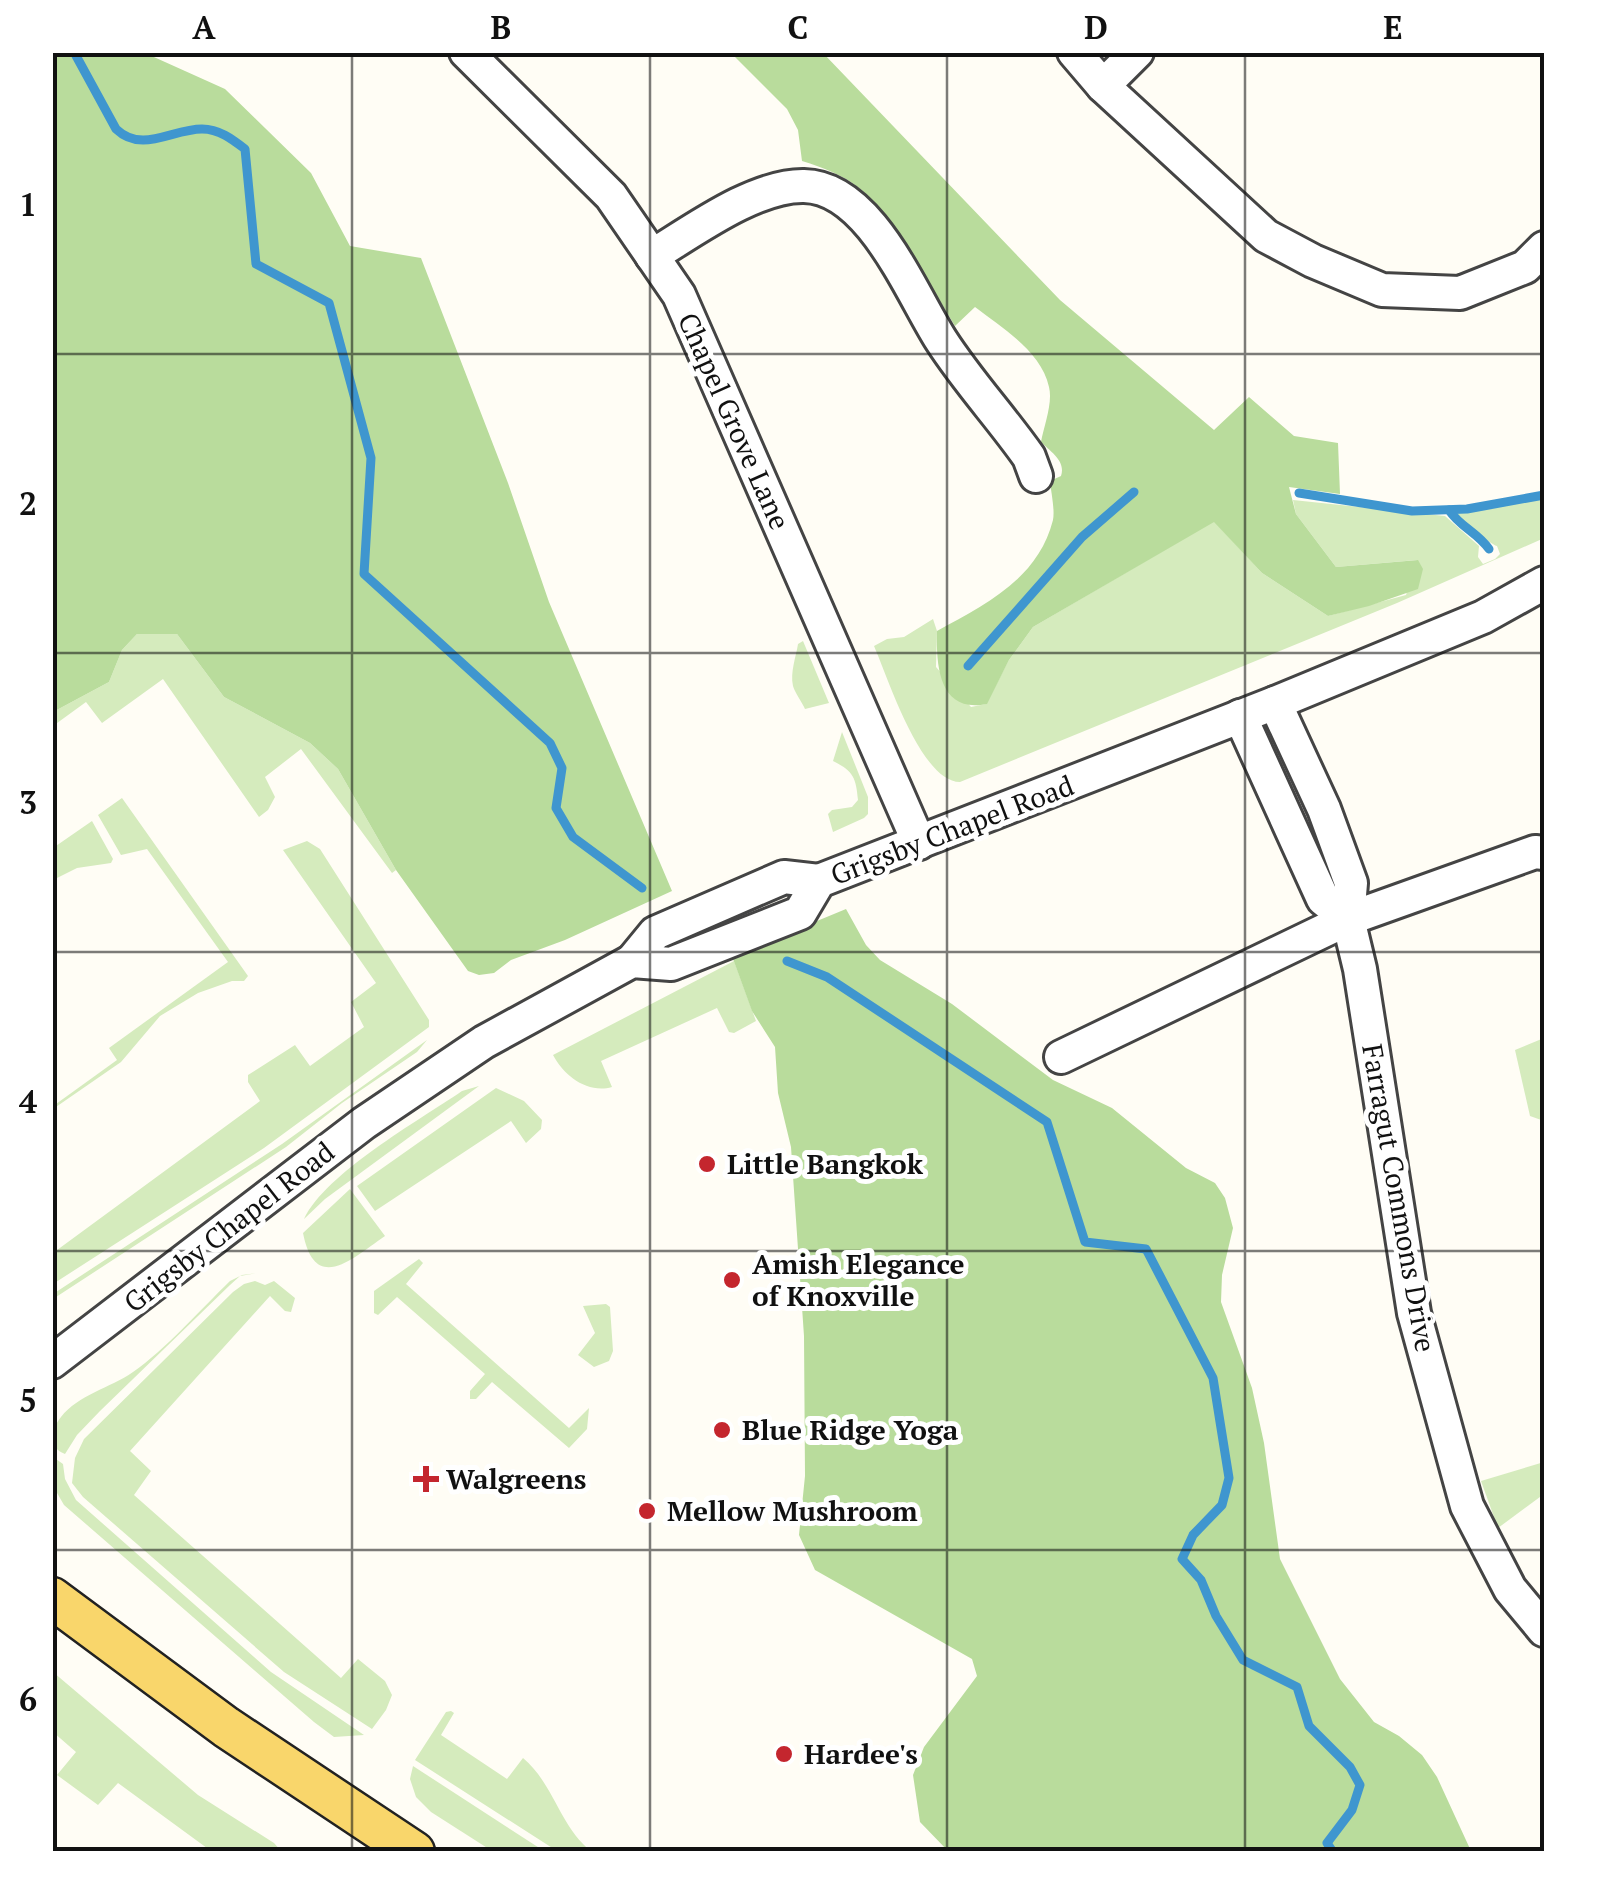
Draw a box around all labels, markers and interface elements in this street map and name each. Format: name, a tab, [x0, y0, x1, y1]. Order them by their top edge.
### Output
text: A	[192, 6, 216, 48]
text: B	[491, 6, 511, 48]
text: C	[788, 6, 808, 48]
text: D	[1084, 6, 1108, 48]
text: E	[1383, 6, 1403, 48]
text: 1	[19, 183, 37, 225]
street label: Chapel Grove Lane	[670, 307, 799, 535]
text: 2	[19, 482, 37, 524]
street label: Grigsby Chapel Road	[825, 766, 1079, 893]
text: 3	[19, 781, 37, 823]
street label: Farragut Commons Drive	[1354, 1041, 1445, 1355]
text: 4	[19, 1080, 37, 1122]
street label: Grigsby Chapel Road	[116, 1133, 341, 1320]
place label: Little Bangkok	[727, 1145, 924, 1182]
marker: Little Bangkok	[696, 1153, 718, 1175]
place label: Amish Elegance of Knoxville	[752, 1245, 965, 1314]
marker: Amish Elegance of Knoxville	[721, 1269, 743, 1291]
text: 5	[19, 1379, 37, 1421]
place label: Blue Ridge Yoga	[742, 1411, 959, 1448]
marker: Blue Ridge Yoga	[711, 1419, 733, 1441]
place label: Walgreens	[446, 1460, 586, 1497]
marker: Walgreens	[415, 1468, 437, 1490]
place label: Mellow Mushroom	[667, 1492, 918, 1529]
marker: Mellow Mushroom	[636, 1500, 658, 1522]
text: 6	[19, 1678, 37, 1720]
place label: Hardee's	[804, 1735, 918, 1772]
marker: Hardee's	[773, 1743, 795, 1765]

